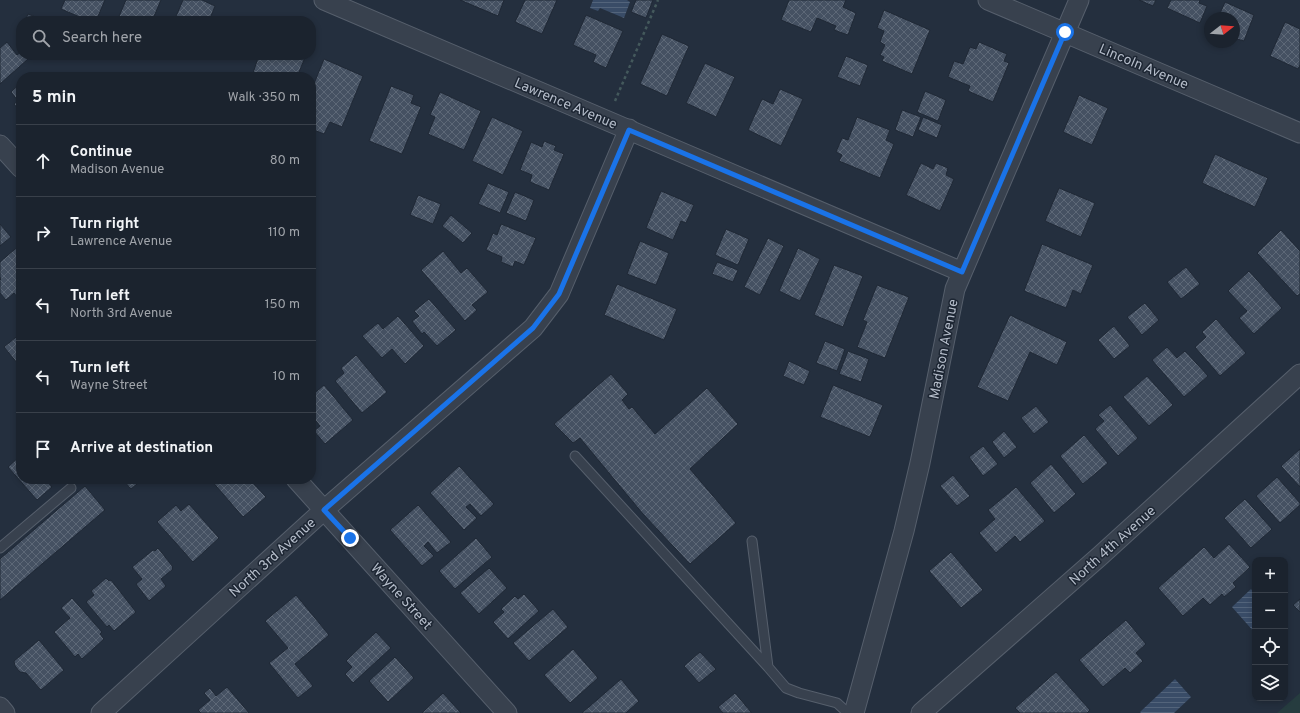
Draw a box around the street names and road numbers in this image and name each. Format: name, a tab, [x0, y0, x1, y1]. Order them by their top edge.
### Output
street label: Lincoln Avenue	[1096, 41, 1191, 94]
street label: Lawrence Avenue	[511, 75, 619, 134]
street label: Madison Avenue	[926, 298, 962, 401]
street label: North 4th Avenue	[1066, 503, 1160, 589]
street label: North 3rd Avenue	[226, 515, 320, 601]
street label: Wayne Street	[367, 560, 435, 634]

